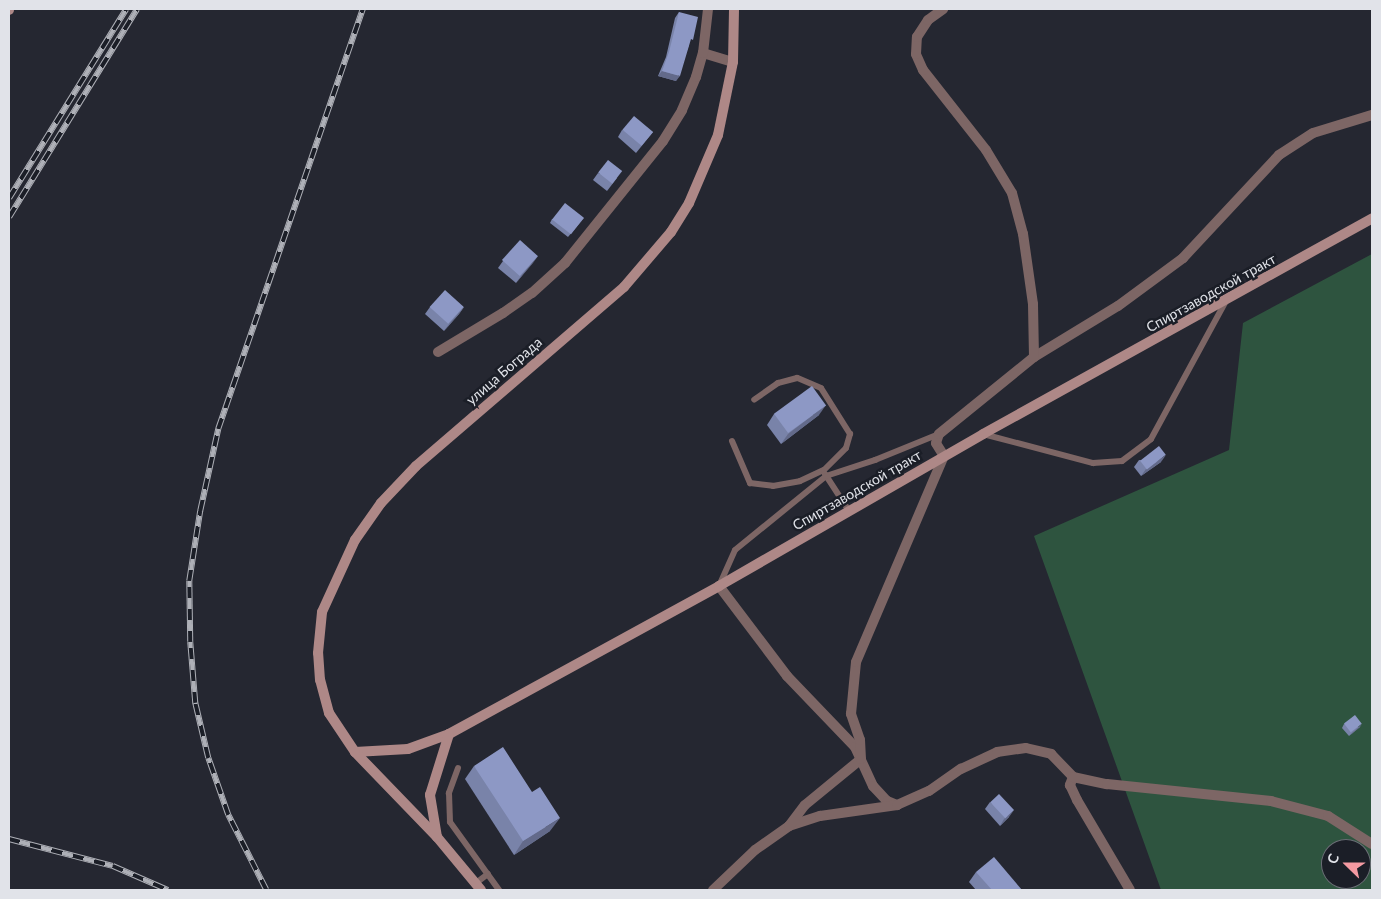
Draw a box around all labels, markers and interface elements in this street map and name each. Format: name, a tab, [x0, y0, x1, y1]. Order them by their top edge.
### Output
street label: Спиртзаводской тракт	[1143, 250, 1279, 336]
street label: улица Бограда	[463, 334, 545, 408]
street label: Спиртзаводской тракт	[790, 446, 924, 534]
north arrow	[1321, 839, 1371, 889]
text: С	[1323, 851, 1342, 866]

